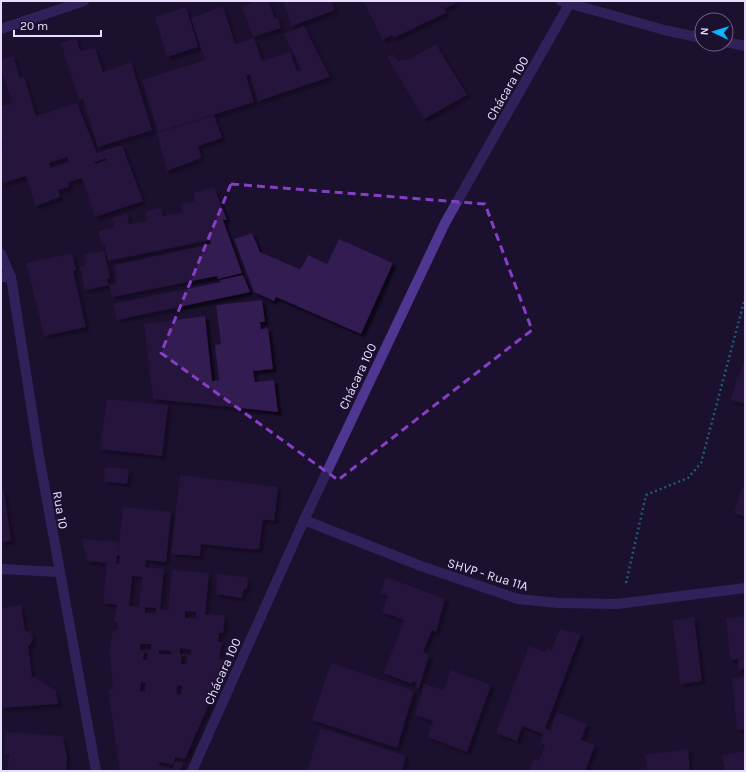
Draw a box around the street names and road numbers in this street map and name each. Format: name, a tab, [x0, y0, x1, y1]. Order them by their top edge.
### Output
street label: Chácara 100	[483, 53, 532, 123]
street label: Chácara 100	[336, 340, 379, 412]
street label: Rua 10	[50, 490, 71, 530]
street label: SHVP - Rua 11A	[446, 555, 531, 594]
street label: Chácara 100	[201, 635, 244, 707]

